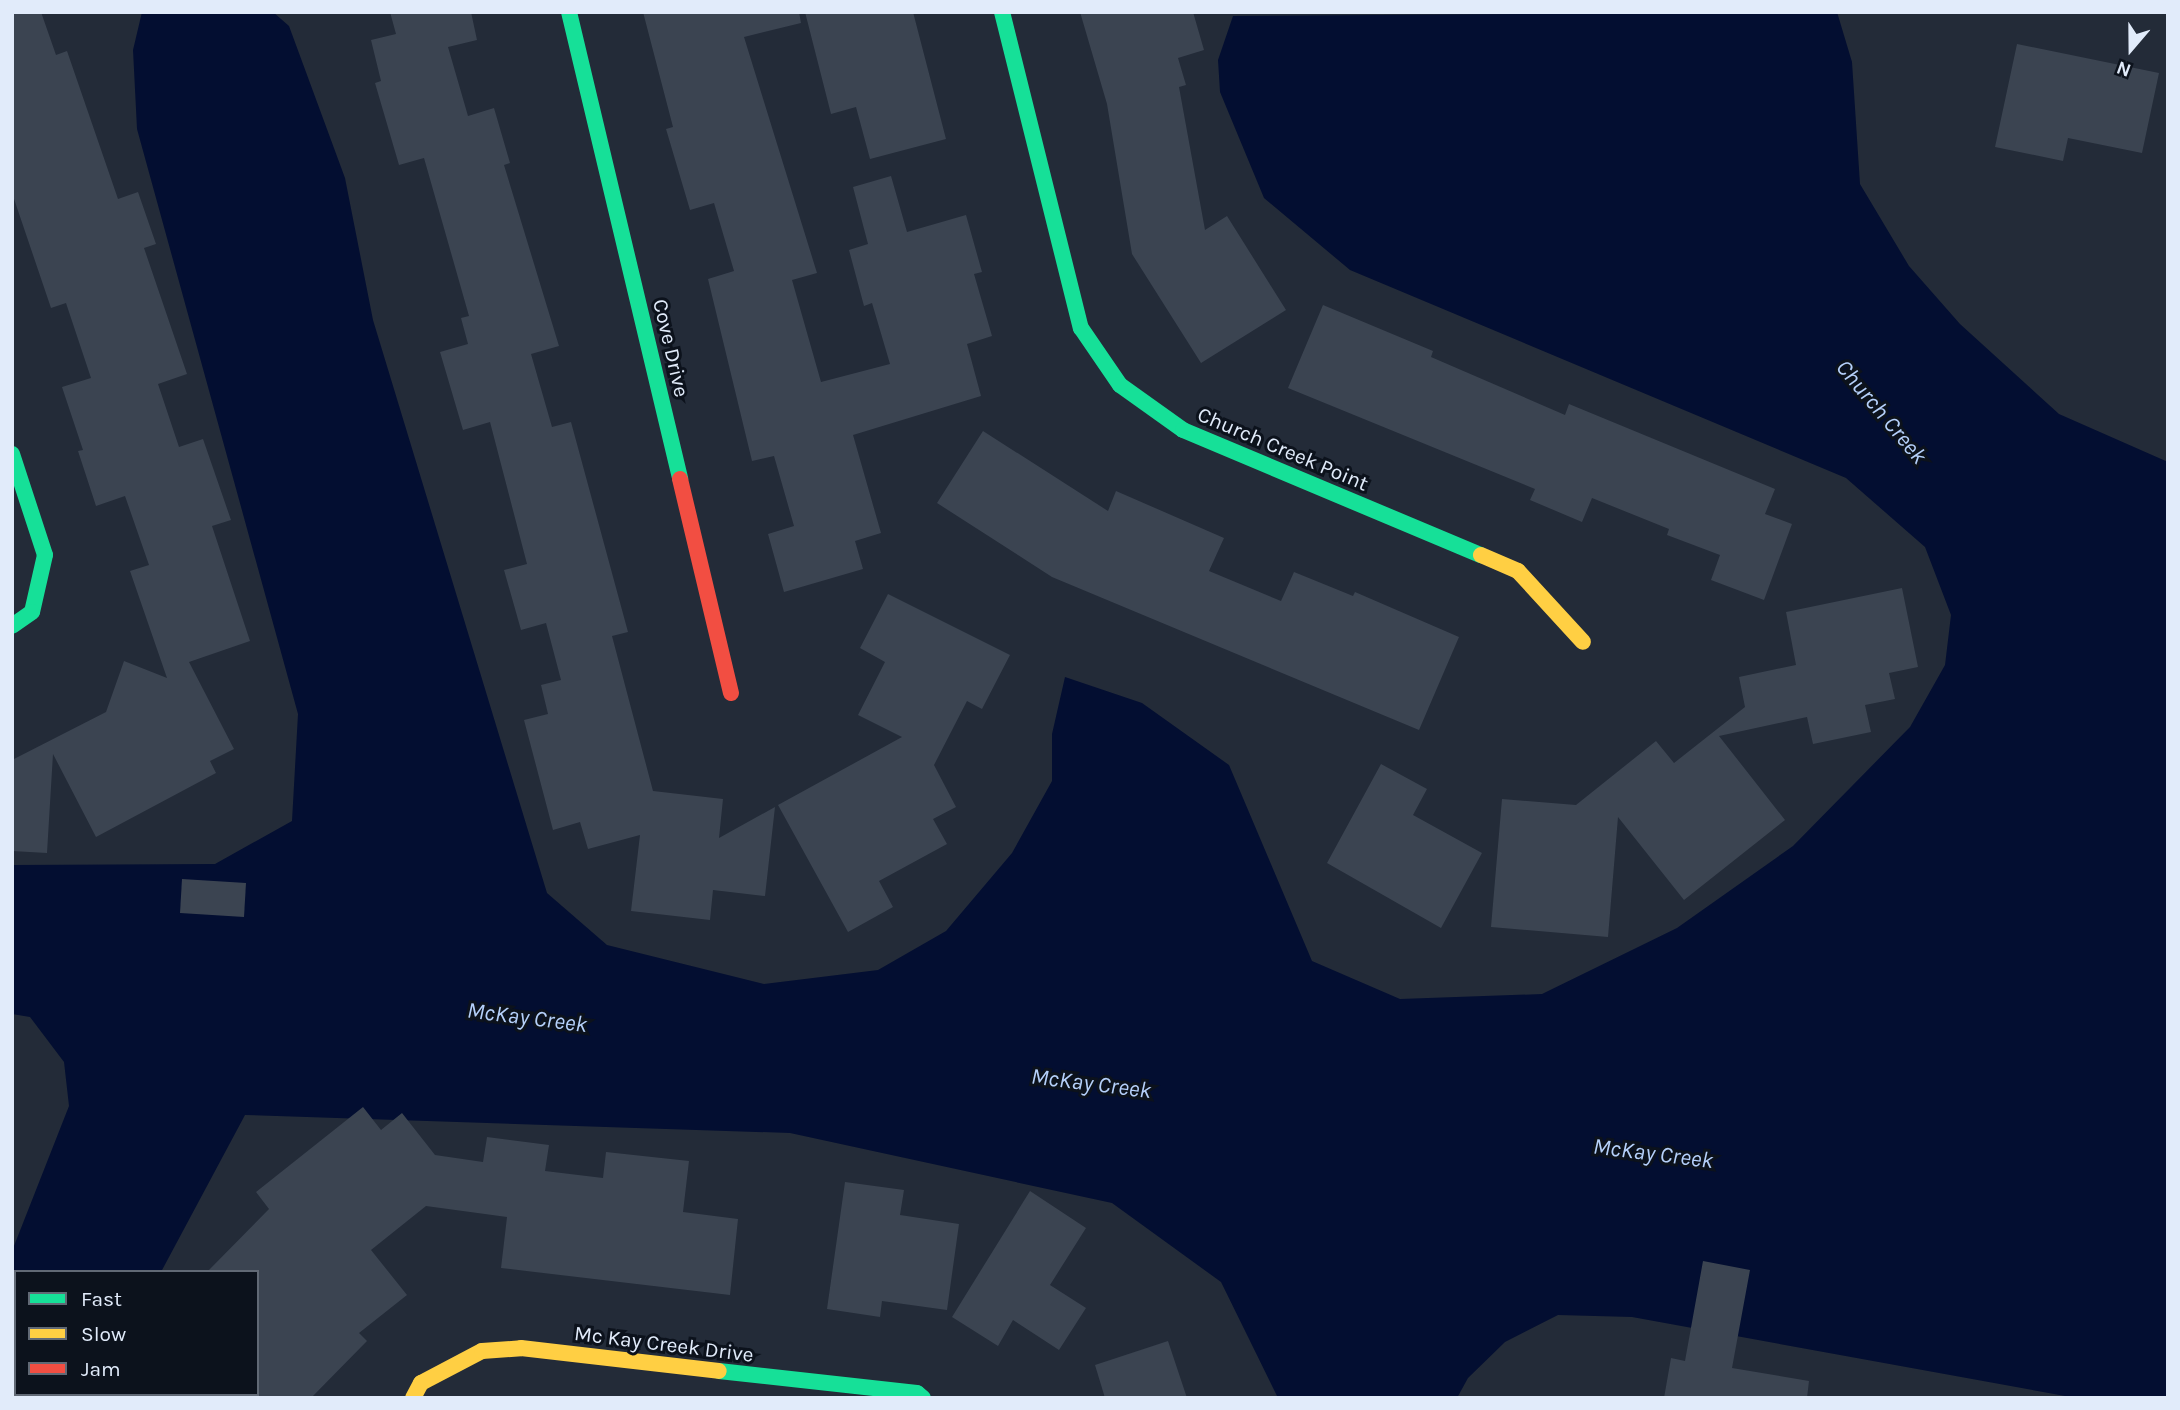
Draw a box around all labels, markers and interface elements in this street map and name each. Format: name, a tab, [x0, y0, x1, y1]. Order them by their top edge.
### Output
north arrow	[2096, 14, 2166, 84]
text: N	[2114, 56, 2134, 81]
street label: Cove Drive	[648, 297, 694, 399]
water label: Church Creek	[1830, 354, 1932, 470]
street label: Church Creek Point	[1194, 402, 1372, 496]
water label: McKay Creek	[465, 997, 589, 1039]
water label: McKay Creek	[1029, 1063, 1153, 1105]
water label: McKay Creek	[1591, 1133, 1715, 1175]
legend	[14, 1270, 259, 1396]
text: Fast	[81, 1287, 122, 1311]
street label: Mc Kay Creek Drive	[573, 1320, 755, 1368]
text: Slow	[81, 1322, 126, 1346]
text: Jam	[81, 1357, 121, 1381]

